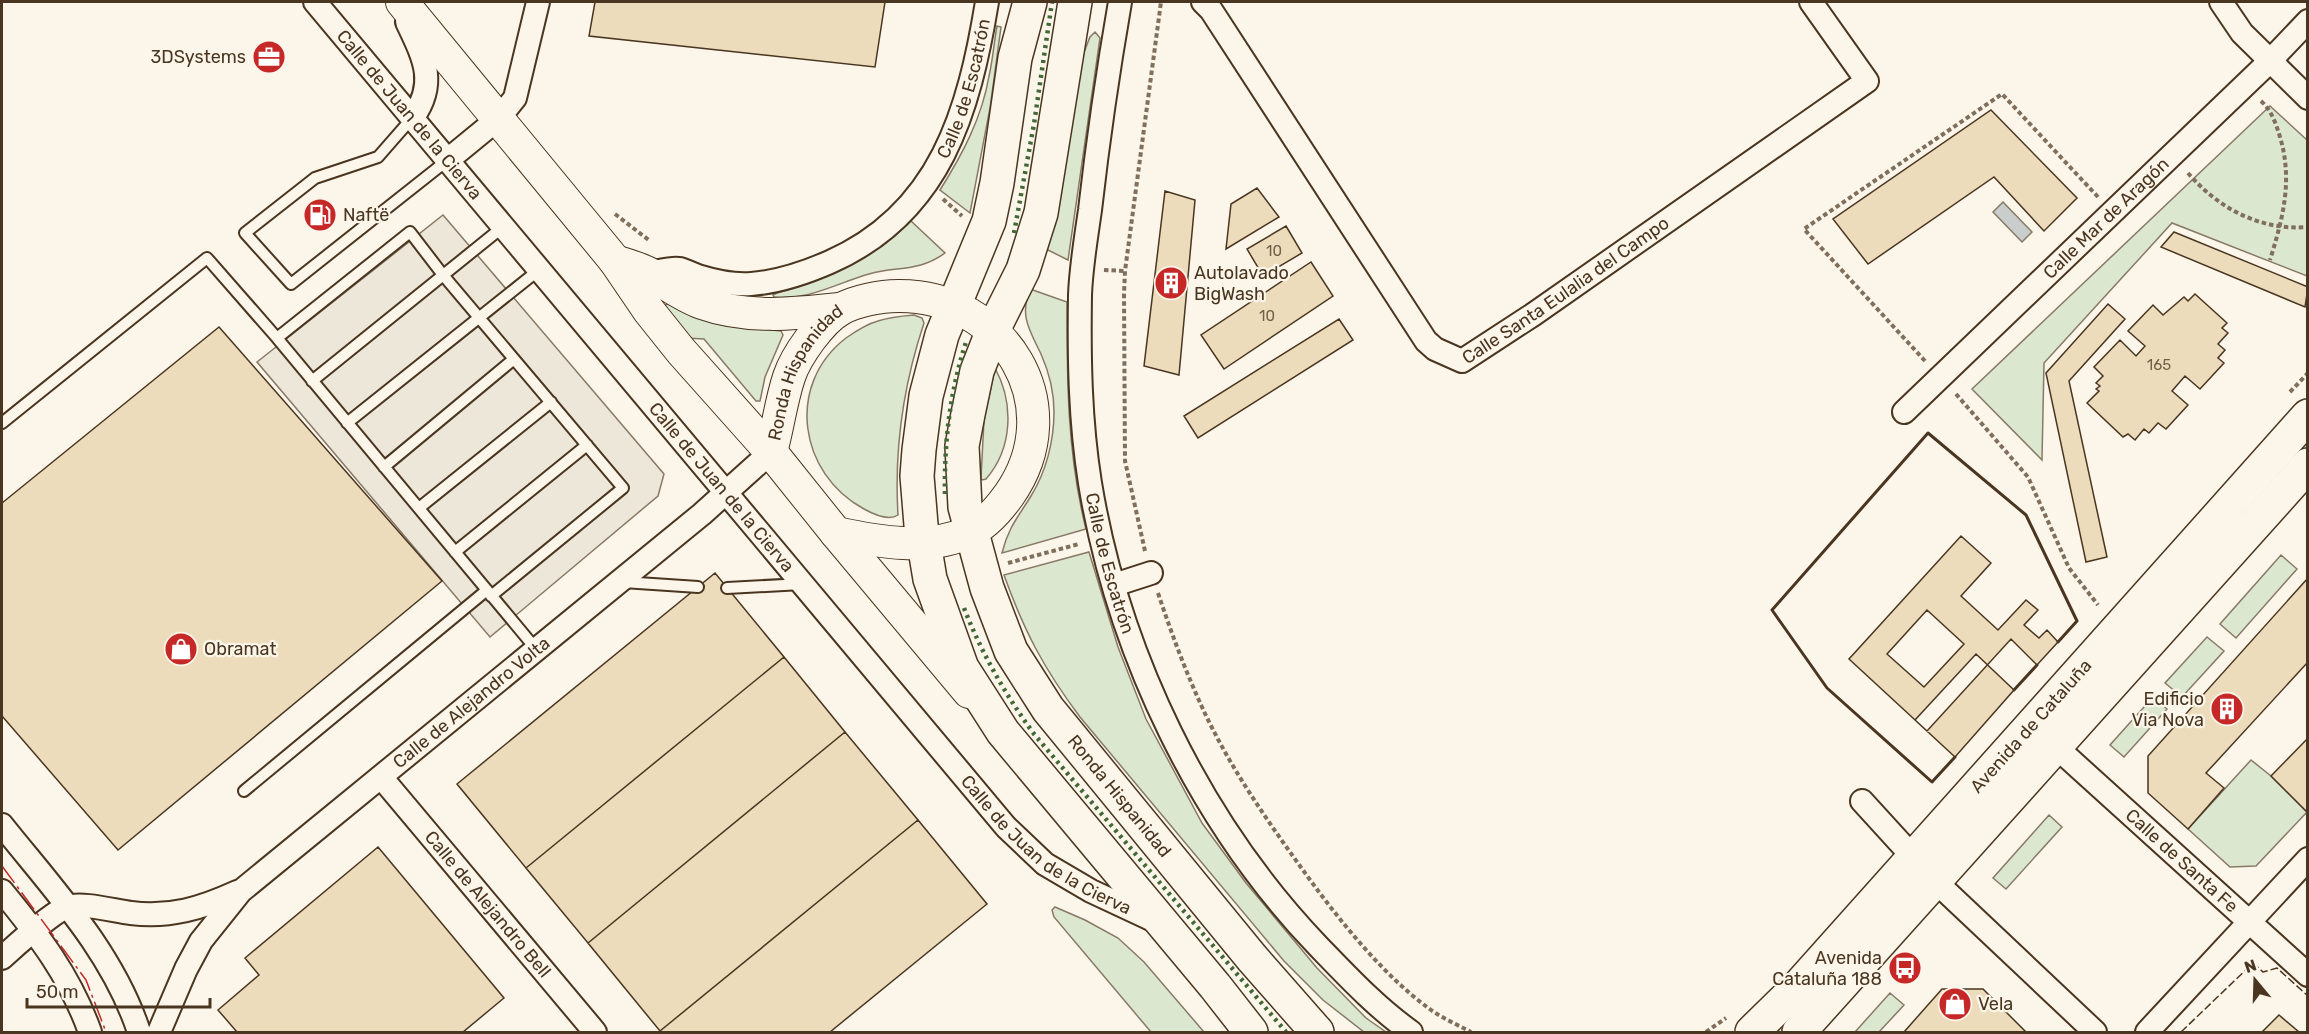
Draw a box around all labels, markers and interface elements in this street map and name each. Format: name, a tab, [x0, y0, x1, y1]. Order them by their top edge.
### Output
street label: Calle de Escatrón	[932, 17, 995, 162]
street label: Calle de Juan de la Cierva	[332, 25, 487, 204]
office icon: 3DSystems	[251, 39, 287, 75]
place label: 3DSystems	[150, 46, 246, 68]
street label: Calle Mar de Aragón	[2039, 153, 2174, 284]
fuel station icon: Naftë	[302, 197, 338, 233]
place label: Naftë	[343, 204, 389, 226]
street label: Calle Santa Eulalia del Campo	[1458, 212, 1673, 369]
house number: 10	[1266, 242, 1282, 260]
place label: Autolavado BigWash	[1194, 262, 1289, 305]
building icon: Autolavado BigWash	[1153, 265, 1189, 301]
street label: Ronda Hispanidad	[763, 300, 847, 443]
house number: 10	[1259, 307, 1275, 325]
house number: 165	[2147, 356, 2171, 374]
street label: Calle de Juan de la Cierva	[644, 398, 799, 577]
street label: Calle de Escatrón	[1081, 491, 1139, 637]
shop icon: Obramat	[163, 631, 199, 667]
street label: Calle de Alejandro Volta	[389, 632, 554, 773]
place label: Obramat	[204, 638, 276, 660]
street label: Avenida de Cataluña	[1966, 655, 2096, 798]
place label: Edificio Via Nova	[2132, 688, 2204, 731]
building icon: Edificio Via Nova	[2209, 691, 2245, 727]
street label: Ronda Hispanidad	[1063, 731, 1176, 862]
street label: Calle de Juan de la Cierva	[956, 770, 1135, 919]
street label: Calle de Santa Fe	[2121, 804, 2243, 917]
street label: Calle de Alejandro Bell	[420, 826, 556, 982]
place label: Avenida Cataluña 188	[1772, 947, 1882, 990]
bus stop icon: Avenida Cataluña 188	[1887, 950, 1923, 986]
north arrow	[2225, 950, 2285, 1010]
text: N	[2242, 955, 2259, 977]
scale bar	[27, 971, 210, 1009]
text: 50 m	[36, 981, 79, 1003]
shop icon: Vela	[1937, 986, 1973, 1022]
place label: Vela	[1978, 993, 2013, 1015]

